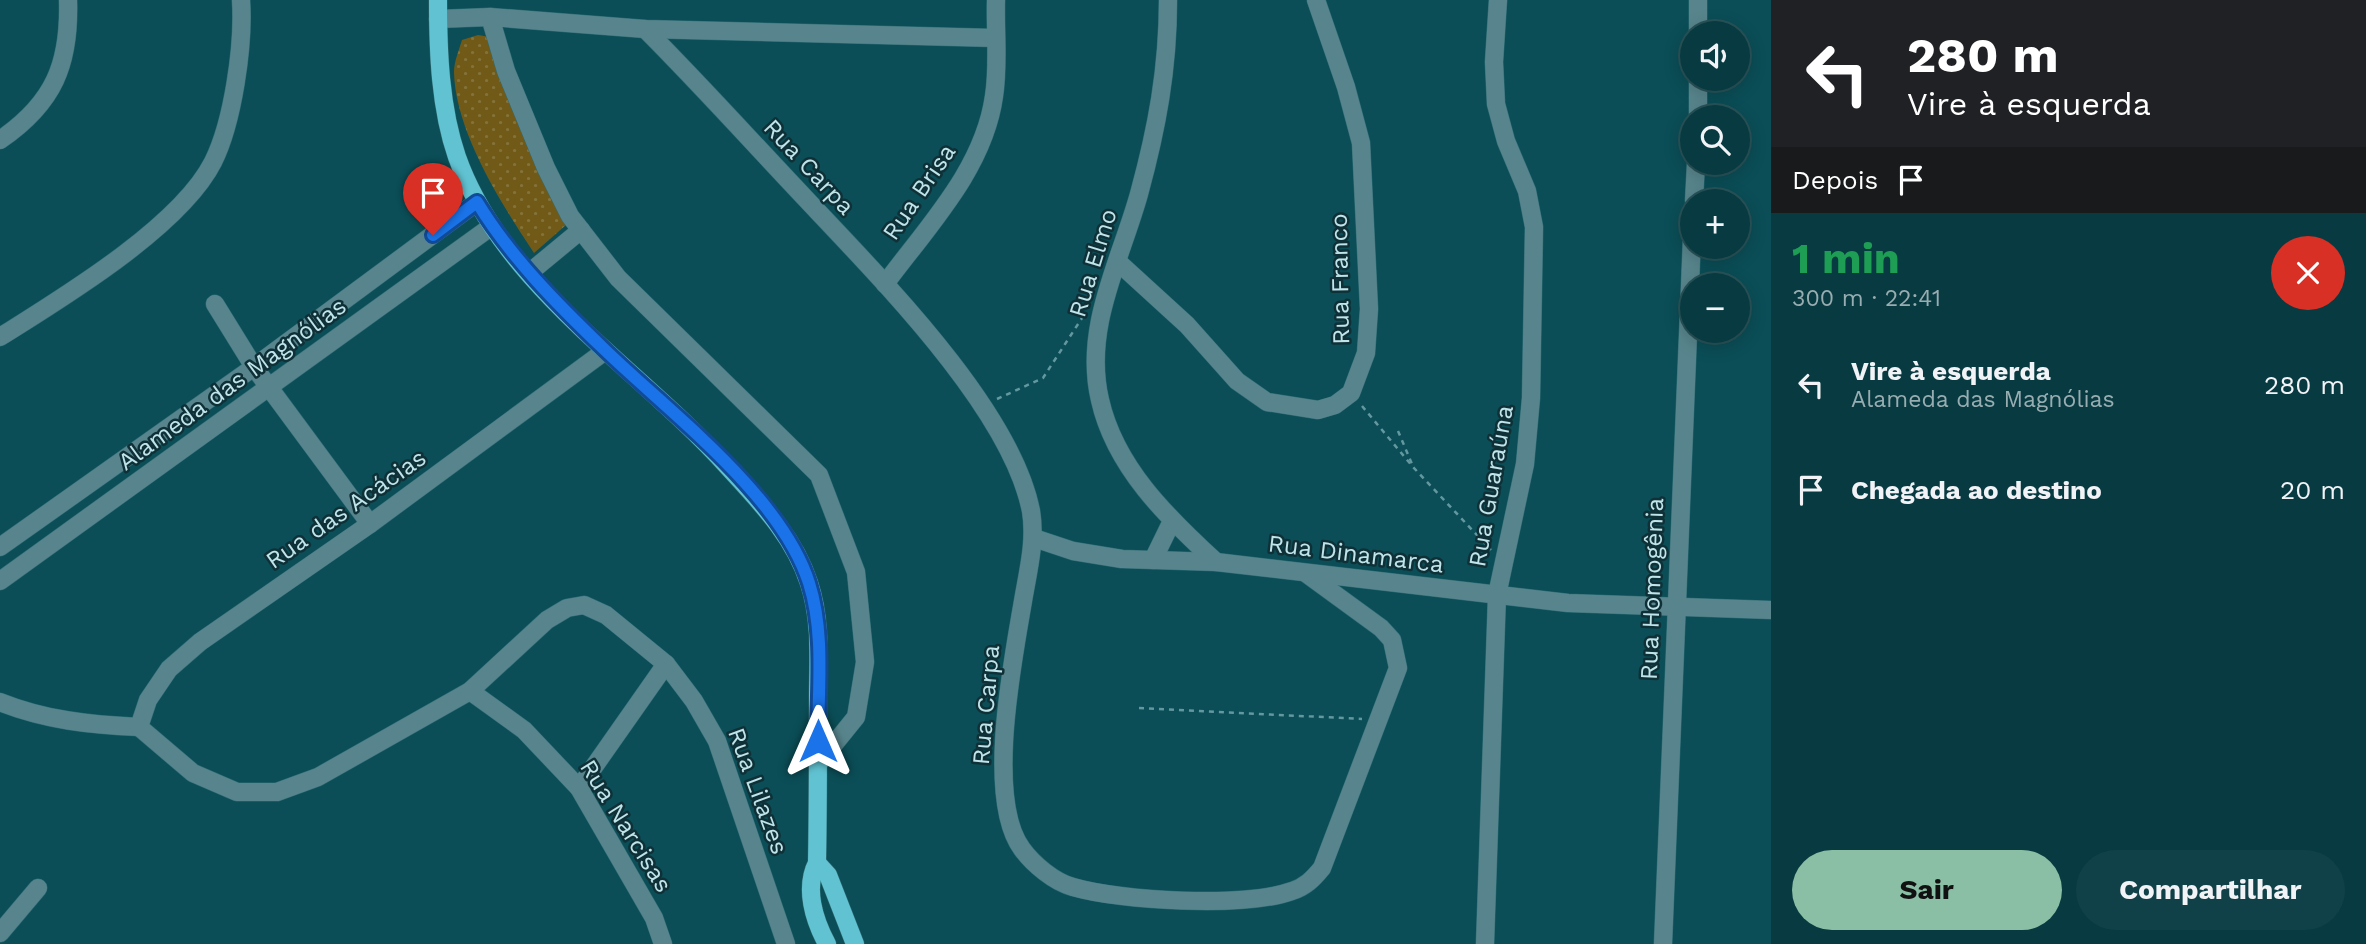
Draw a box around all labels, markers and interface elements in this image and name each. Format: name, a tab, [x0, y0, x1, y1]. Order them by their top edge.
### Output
map controls	[1680, 21, 1750, 343]
button: sound	[1680, 21, 1750, 91]
text: 280 m	[1907, 26, 2059, 84]
icon: left	[1792, 28, 1883, 119]
text: Vire à esquerda	[1907, 85, 2151, 123]
button: search	[1680, 105, 1750, 175]
street label: Rua Carpa	[758, 113, 860, 221]
street label: Rua Brisa	[877, 139, 961, 245]
icon: arrive	[1892, 161, 1930, 199]
pin	[403, 163, 463, 235]
text: Depois	[1792, 165, 1878, 195]
icon: arrive	[414, 174, 452, 212]
button: +	[1680, 189, 1750, 259]
street label: Rua Elmo	[1063, 206, 1123, 320]
street label: Rua Franco	[1325, 213, 1355, 345]
text: 1 min	[1792, 234, 1900, 283]
button: close	[2271, 236, 2345, 310]
button: −	[1680, 273, 1750, 343]
text: 300 m · 22:41	[1792, 285, 1941, 312]
street label: Alameda das Magnólias	[112, 292, 352, 476]
text: Vire à esquerda	[1851, 356, 2051, 386]
icon: left	[1792, 366, 1830, 404]
text: 280 m	[2264, 370, 2345, 400]
text: Alameda das Magnólias	[1851, 386, 2115, 413]
street label: Rua Guaraúna	[1463, 403, 1519, 569]
street label: Rua das Acácias	[261, 443, 431, 575]
icon: arrive	[1792, 471, 1830, 509]
text: Chegada ao destino	[1851, 475, 2102, 505]
text: 20 m	[2280, 475, 2345, 505]
street label: Rua Homogênia	[1635, 497, 1669, 681]
street label: Rua Dinamarca	[1267, 529, 1445, 579]
street label: Rua Carpa	[967, 644, 1005, 766]
position arrow	[781, 704, 855, 778]
street label: Rua Lilazes	[722, 724, 794, 858]
street label: Rua Narcisas	[574, 755, 678, 897]
button: Sair	[1792, 850, 2062, 930]
button: Compartilhar	[2076, 850, 2345, 930]

